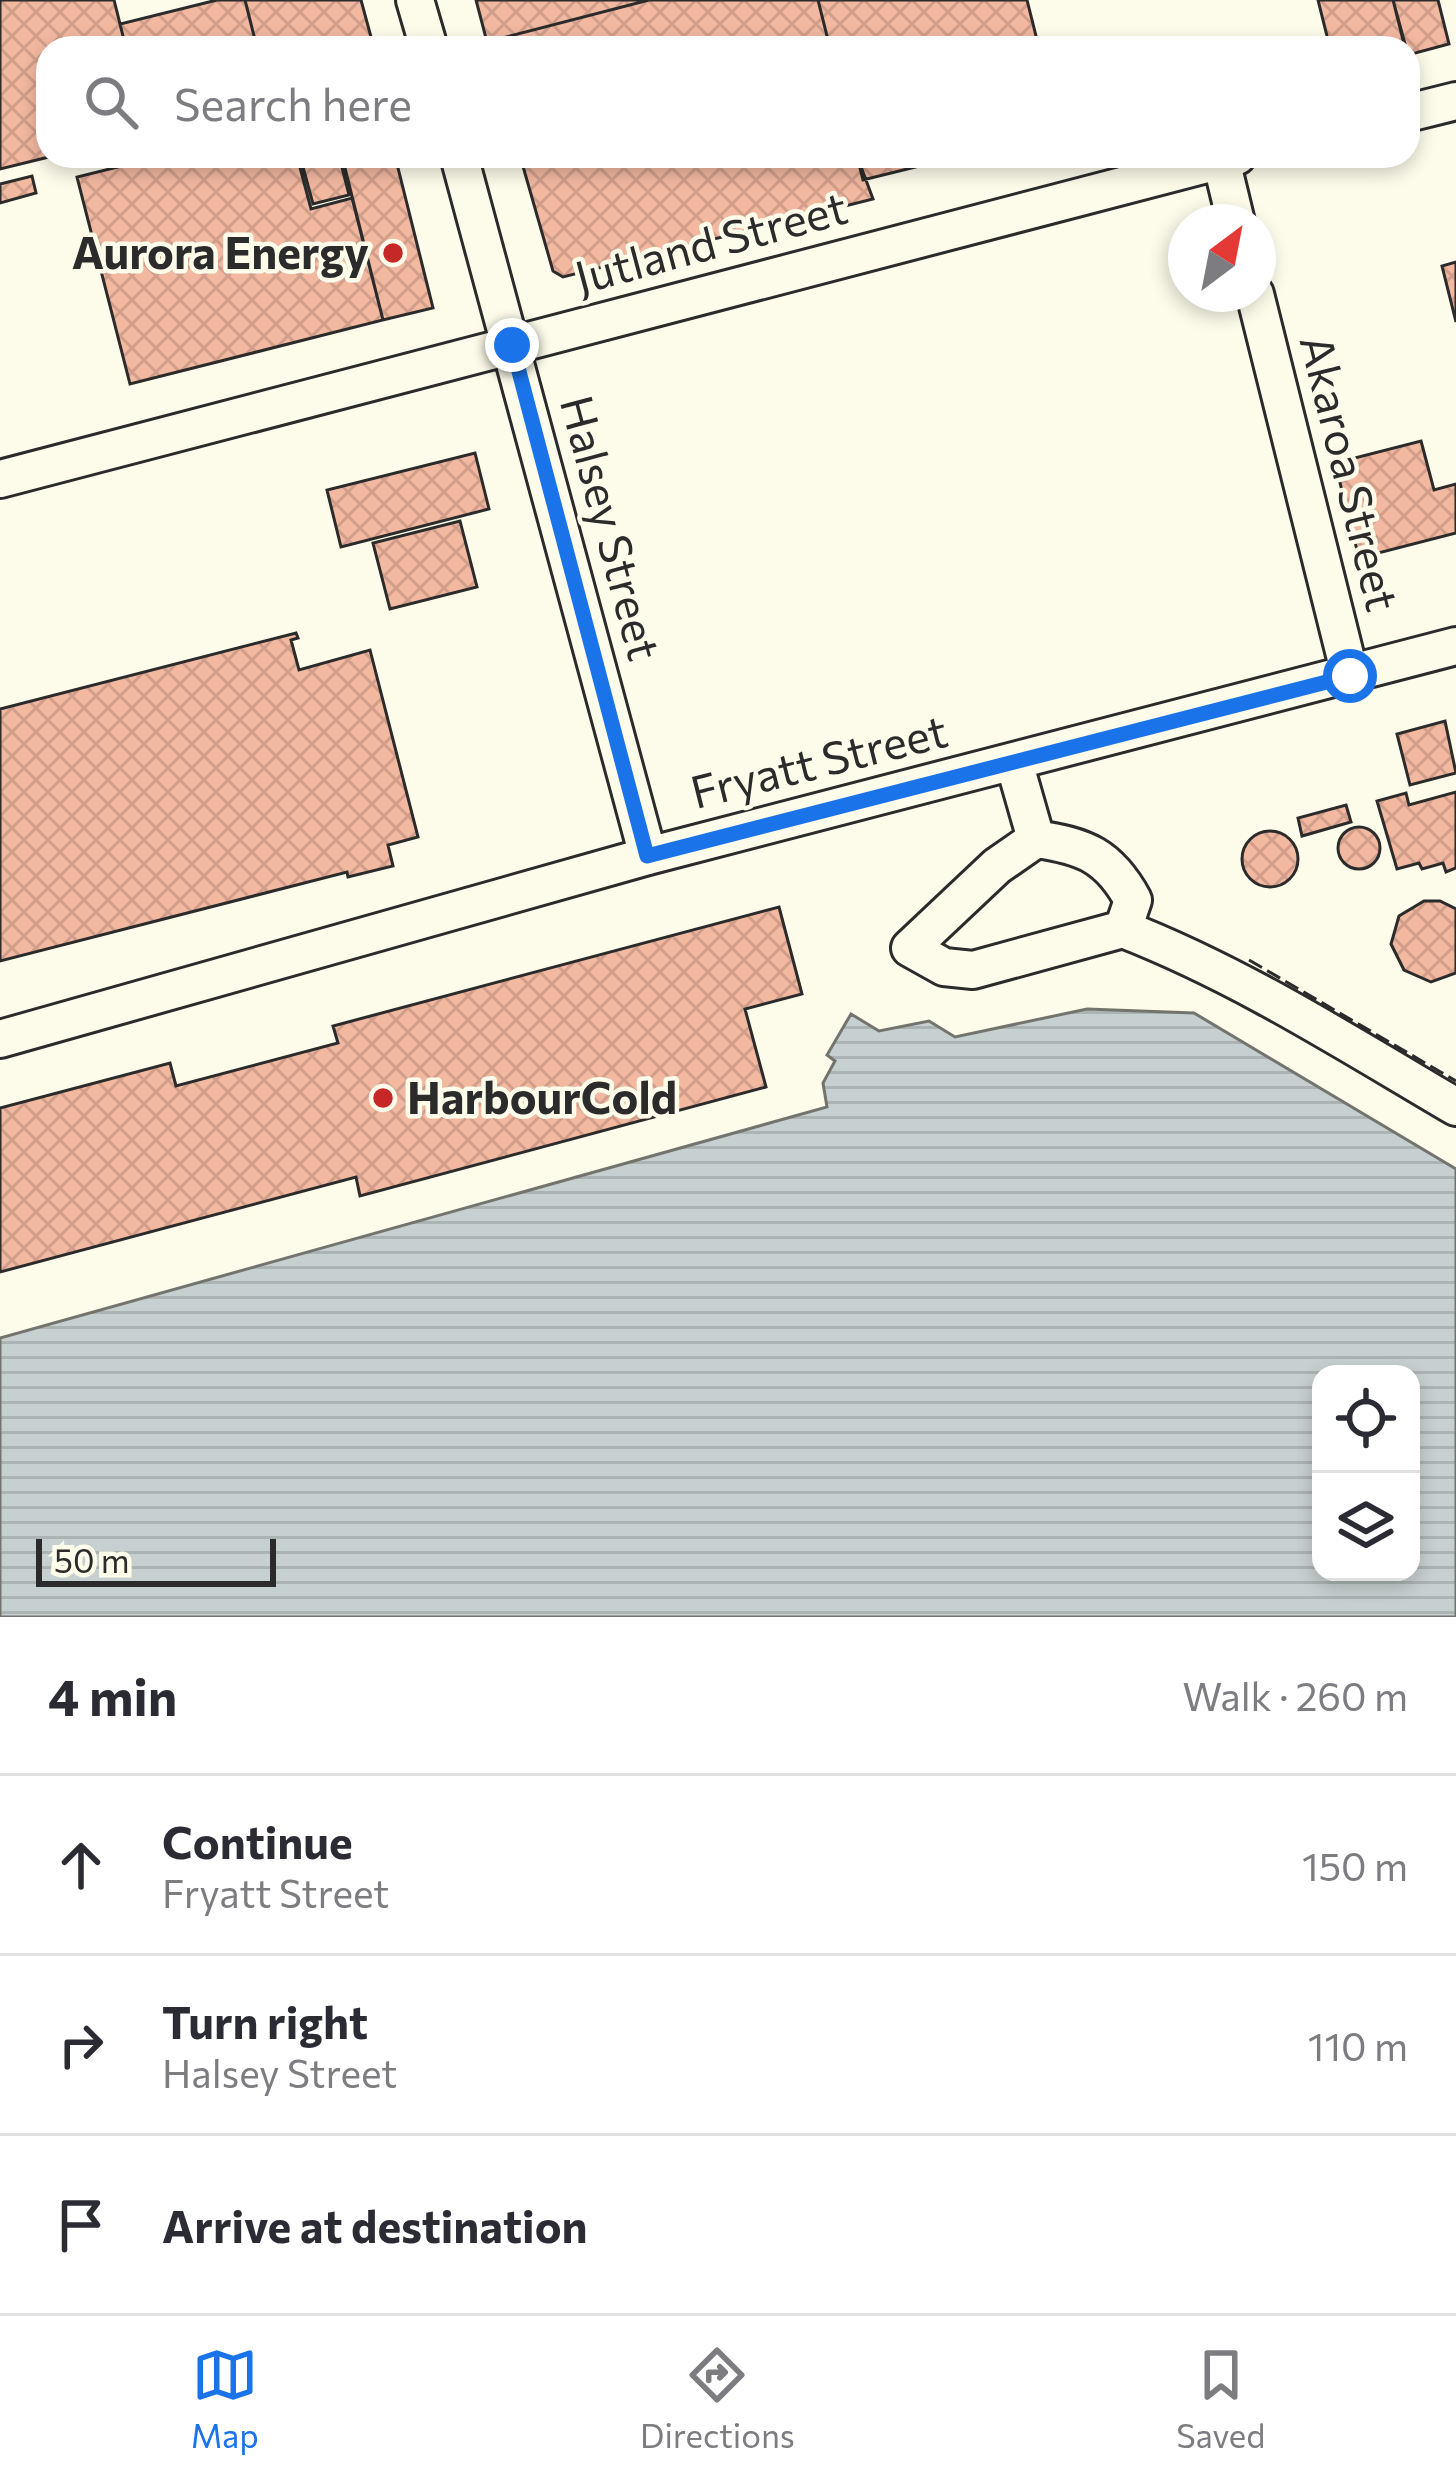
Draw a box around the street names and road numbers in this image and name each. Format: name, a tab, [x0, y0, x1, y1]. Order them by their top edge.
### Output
street label: Jutland Street	[568, 178, 852, 303]
street label: Akaroa Street	[1291, 329, 1412, 616]
street label: Halsey Street	[551, 389, 674, 666]
street label: Fryatt Street	[685, 701, 952, 818]

